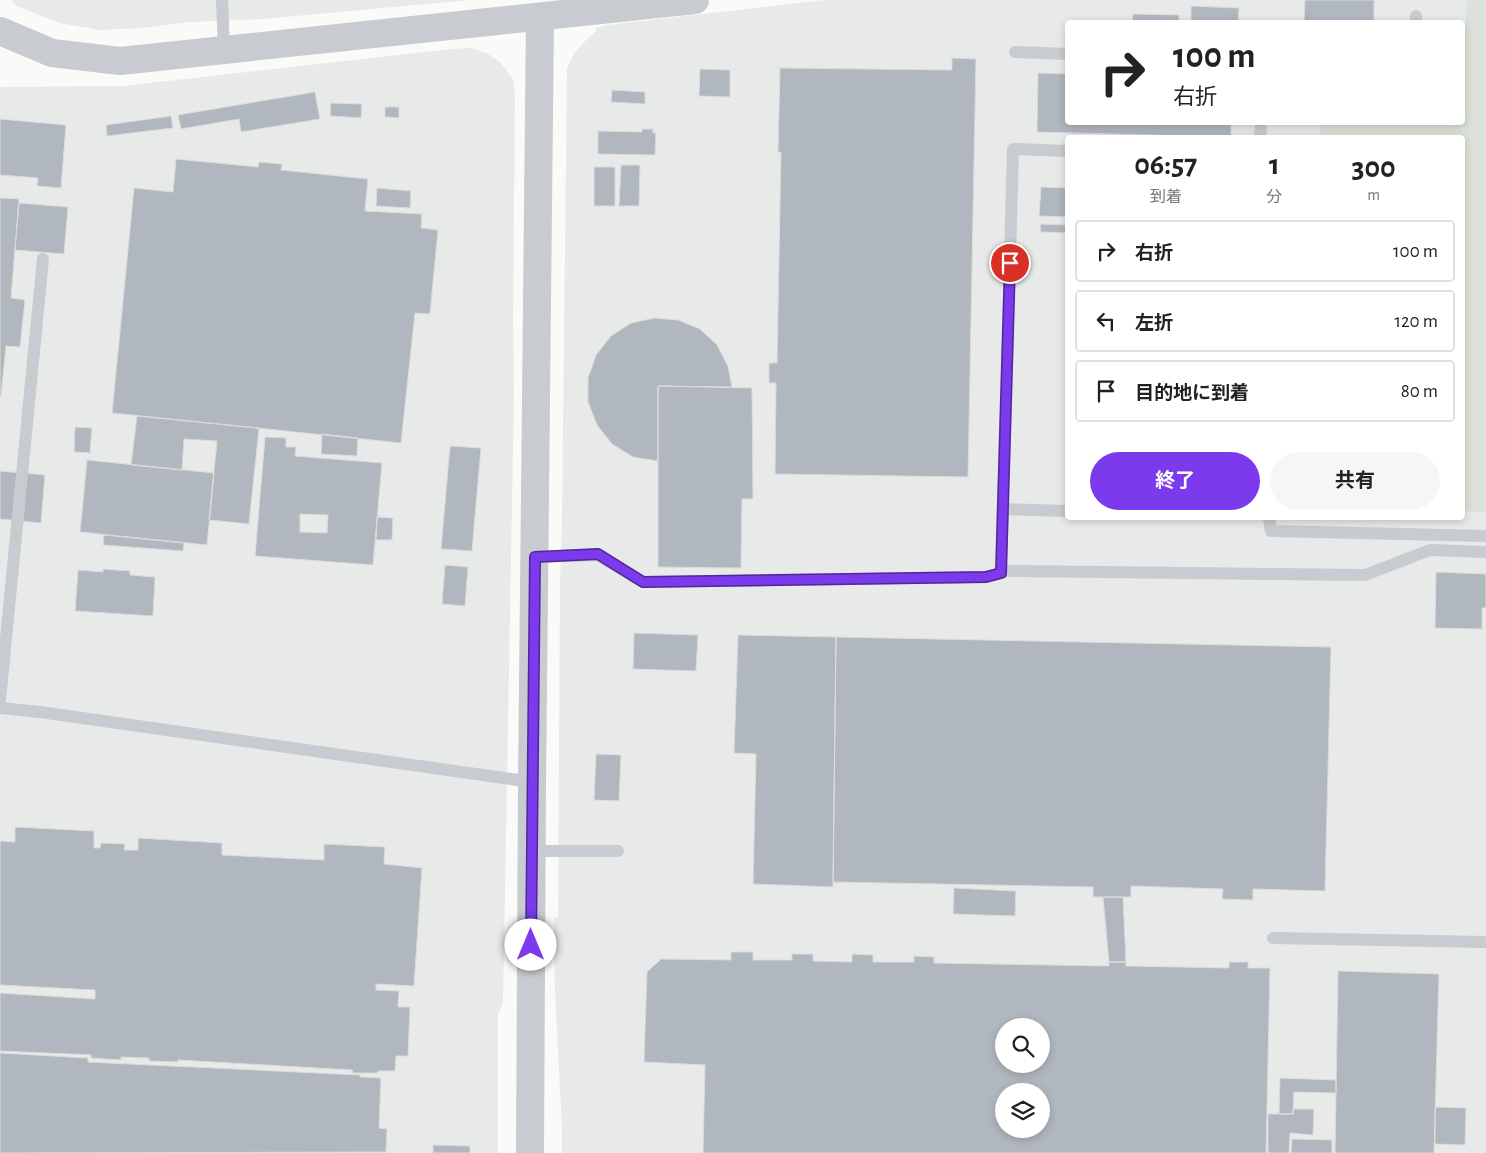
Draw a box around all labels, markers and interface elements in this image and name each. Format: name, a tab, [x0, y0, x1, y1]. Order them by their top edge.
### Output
text: 100 m	[1173, 39, 1256, 74]
icon: right	[1090, 40, 1155, 105]
text: 右折	[1173, 86, 1217, 108]
text: 06:57	[1134, 150, 1197, 180]
text: 1	[1269, 150, 1280, 180]
text: 300	[1352, 153, 1396, 183]
text: m	[1367, 187, 1380, 203]
text: 到着	[1150, 189, 1182, 205]
text: 分	[1266, 189, 1282, 205]
icon: right	[1092, 237, 1120, 265]
pin	[989, 242, 1031, 284]
text: 100 m	[1393, 242, 1438, 261]
text: 右折	[1135, 244, 1173, 263]
icon: arrive	[996, 249, 1024, 277]
icon: left	[1092, 307, 1120, 335]
text: 120 m	[1394, 312, 1438, 331]
text: 左折	[1135, 314, 1173, 333]
icon: arrive	[1092, 377, 1120, 405]
text: 80 m	[1401, 382, 1438, 401]
text: 目的地に到着	[1135, 384, 1249, 403]
button: 終了	[1090, 452, 1260, 510]
button: 共有	[1270, 452, 1440, 510]
position arrow	[504, 918, 556, 970]
map controls	[995, 1018, 1050, 1138]
button: search	[995, 1018, 1050, 1073]
button: layers	[995, 1083, 1050, 1138]

